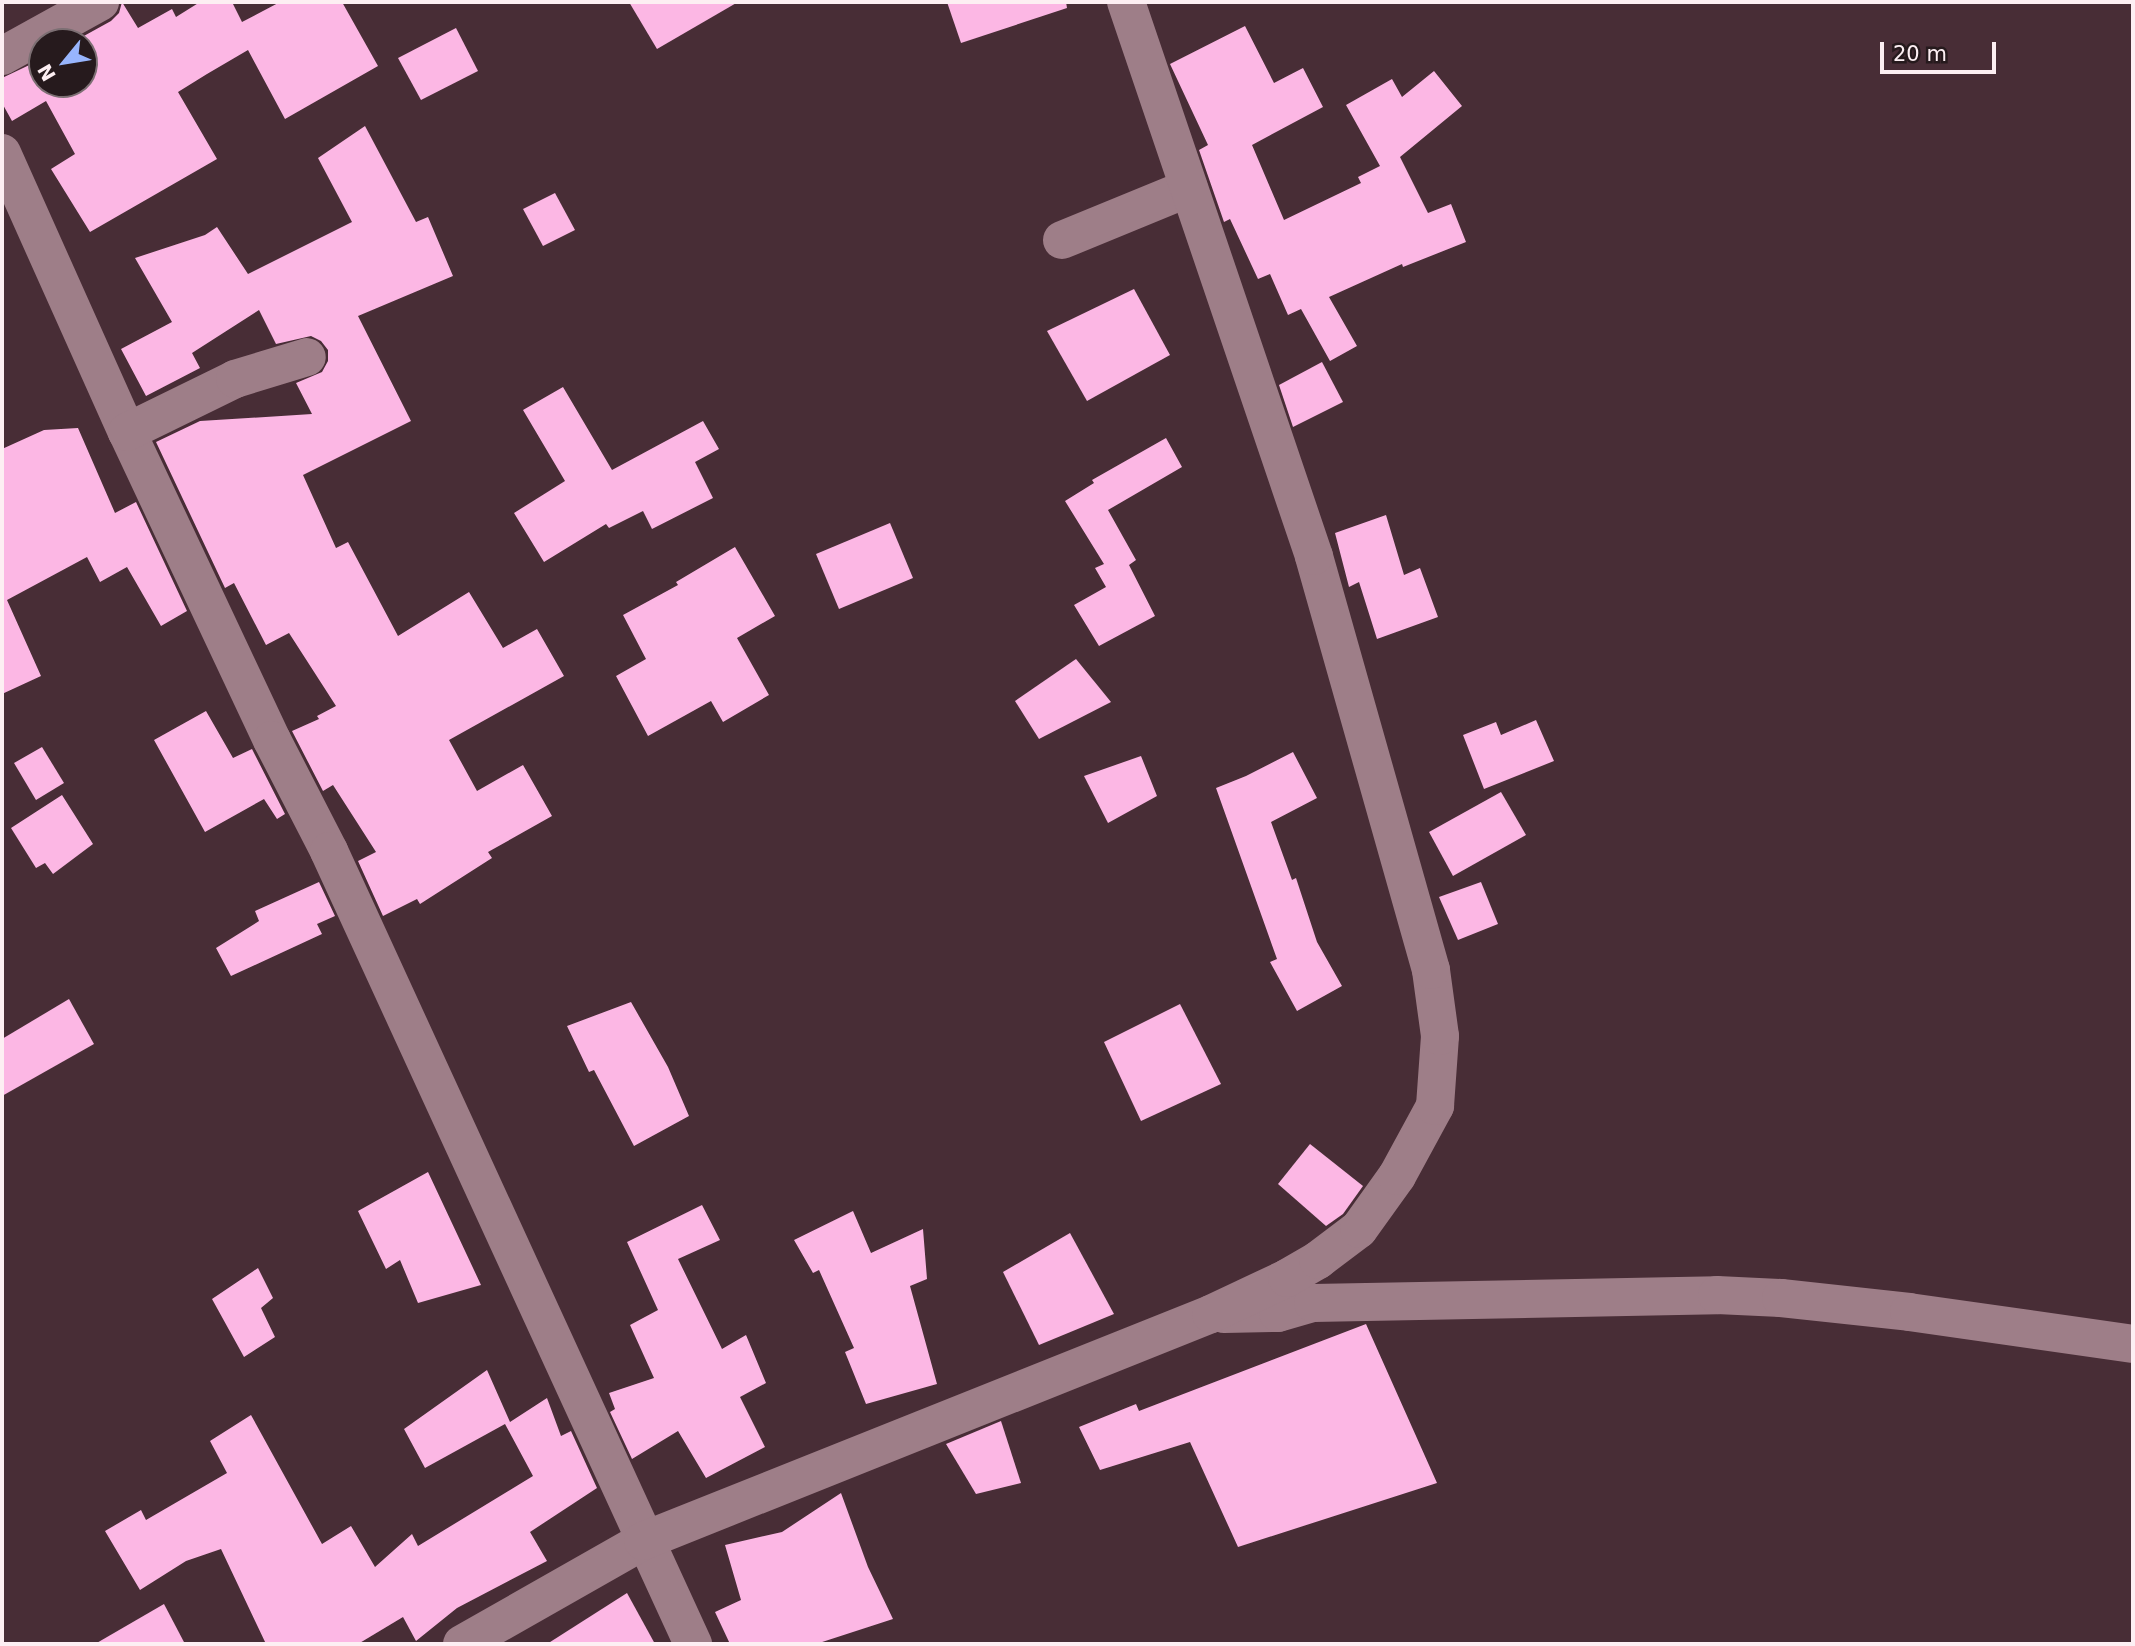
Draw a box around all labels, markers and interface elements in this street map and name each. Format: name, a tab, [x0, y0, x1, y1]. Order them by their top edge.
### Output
north arrow	[28, 28, 98, 98]
scale bar	[1883, 28, 1998, 72]
text: 20 m	[1893, 42, 1947, 66]
text: N	[33, 60, 60, 85]

